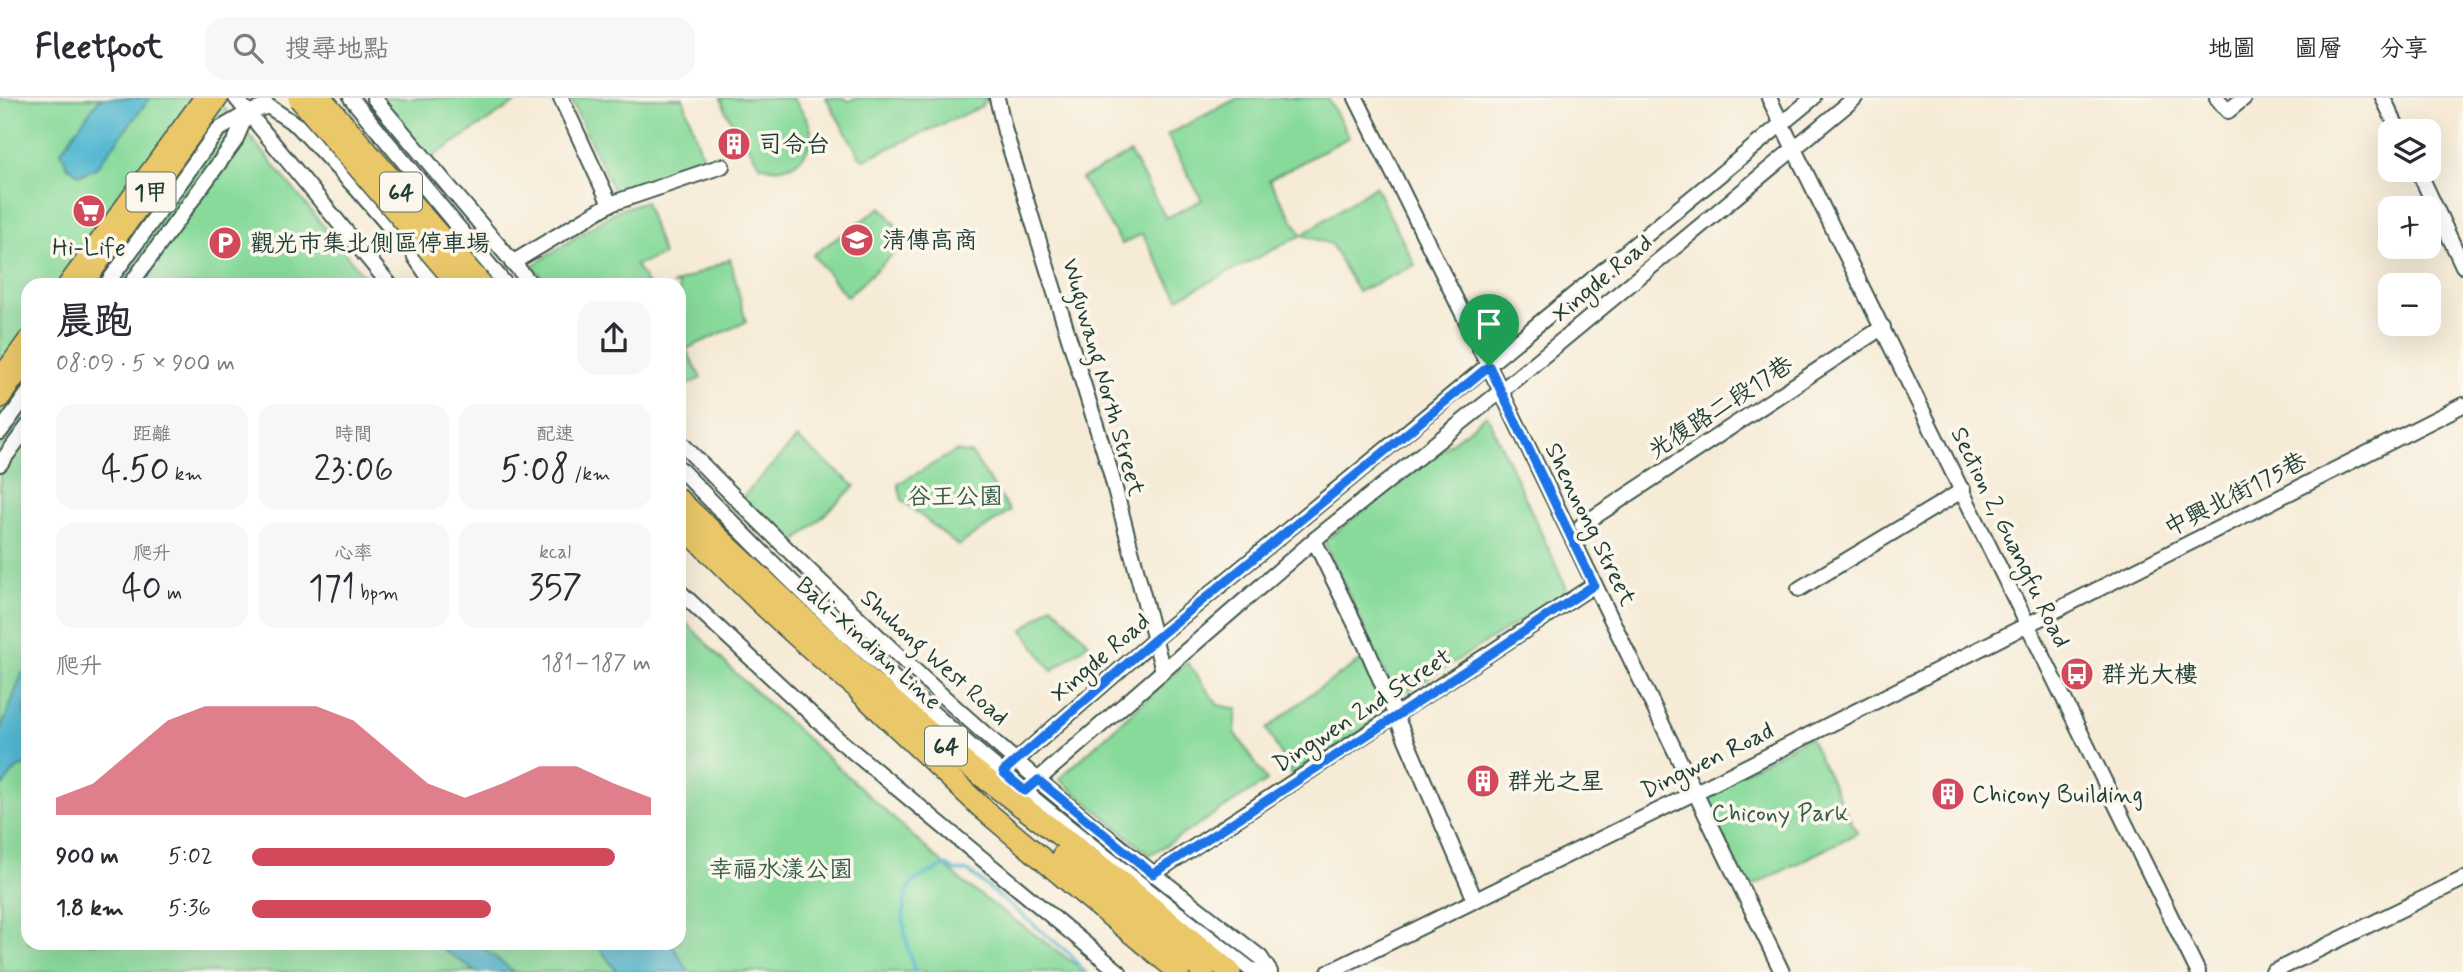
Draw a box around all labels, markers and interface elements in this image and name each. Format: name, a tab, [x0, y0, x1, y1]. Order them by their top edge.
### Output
search box	[205, 17, 695, 80]
text: Fleetfoot	[35, 26, 163, 70]
icon: search	[229, 29, 267, 67]
text: 搜尋地點	[285, 33, 389, 67]
text: 地圖	[2208, 34, 2256, 65]
text: 圖層	[2294, 34, 2342, 65]
text: 分享	[2380, 34, 2428, 65]
map controls	[2378, 119, 2441, 336]
button: layers	[2378, 119, 2441, 182]
building icon: 司令台	[715, 125, 753, 163]
place label: 司令台	[758, 130, 830, 161]
road number: 1甲	[127, 172, 176, 212]
road number: 64	[380, 172, 422, 212]
supermarket icon: Hi-Life	[70, 192, 108, 230]
button: +	[2378, 196, 2441, 259]
school or university icon: 清傳高商	[838, 221, 876, 259]
parking icon: 觀光市集北側區停車場	[206, 224, 244, 262]
place label: 清傳高商	[882, 226, 978, 257]
street label: Xingde Road	[1546, 228, 1661, 332]
place label: 觀光市集北側區停車場	[250, 229, 490, 260]
place label: Hi-Life	[52, 233, 126, 264]
street label: Wuguwang North Street	[1051, 255, 1151, 501]
button: −	[2378, 273, 2441, 336]
pin	[1459, 294, 1519, 366]
text: 晨跑	[56, 298, 132, 347]
button: share	[577, 301, 651, 375]
icon: arrive	[1470, 305, 1508, 343]
text: 08:09 · 5 × 900 m	[56, 349, 235, 379]
street label: 光復路二段17巷	[1642, 350, 1799, 467]
text: 距離	[133, 422, 171, 447]
text: 時間	[334, 422, 373, 447]
text: 配速	[536, 422, 574, 447]
street label: Section 2, Guangfu Road	[1941, 422, 2077, 654]
street label: Shennong Street	[1535, 438, 1643, 612]
street label: 中興北街175巷	[2159, 446, 2312, 545]
text: 4.50	[101, 447, 170, 493]
text: 23:06	[313, 447, 394, 493]
text: 5:08	[500, 447, 569, 493]
text: km	[170, 462, 203, 487]
text: /km	[569, 462, 610, 487]
park label: 谷王公園	[907, 482, 1003, 513]
text: kcal	[539, 540, 571, 565]
text: 爬升	[133, 541, 171, 566]
text: 心率	[334, 541, 373, 566]
text: 357	[528, 565, 582, 611]
text: 40	[122, 566, 162, 612]
text: 171	[308, 566, 355, 612]
street label: Bali-Xindian Line	[789, 571, 947, 718]
text: m	[162, 581, 182, 606]
text: bpm	[355, 581, 399, 606]
street label: Shuhong West Road	[851, 583, 1015, 735]
street label: Xingde Road	[1045, 607, 1158, 711]
street label: Dingwen 2nd Street	[1268, 642, 1459, 782]
text: 181–187 m	[541, 649, 651, 679]
text: 爬升	[56, 652, 102, 682]
bus stop icon: 群光大樓	[2058, 655, 2096, 693]
place label: 群光大樓	[2102, 660, 2198, 691]
street label: Dingwen Road	[1636, 716, 1780, 809]
road number: 64	[925, 726, 967, 766]
building icon: 群光之星	[1464, 762, 1502, 800]
place label: 群光之星	[1508, 767, 1604, 798]
building icon: Chicony Building	[1929, 775, 1967, 813]
place label: Chicony Building	[1972, 780, 2143, 811]
park label: Chicony Park	[1712, 799, 1848, 830]
text: 900 m	[56, 842, 119, 872]
text: 5:02	[168, 842, 213, 872]
park label: 幸福水漾公園	[709, 855, 853, 886]
text: 1.8 km	[56, 894, 124, 924]
text: 5:36	[168, 894, 211, 924]

